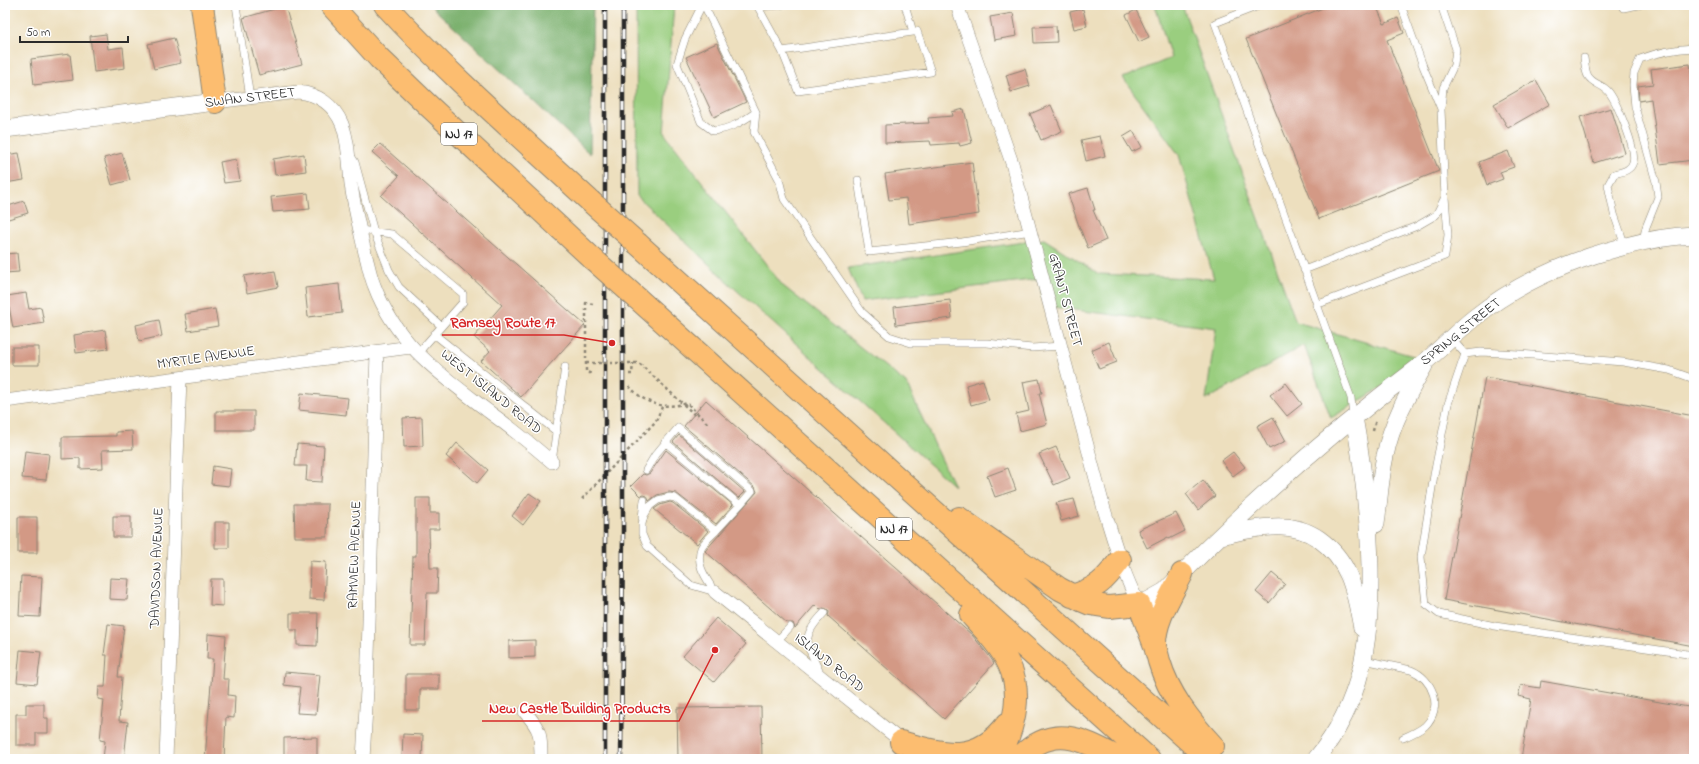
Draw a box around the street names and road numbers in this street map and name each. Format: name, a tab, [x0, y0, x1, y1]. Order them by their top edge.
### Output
street label: SWAN STREET	[203, 82, 297, 114]
road number: NJ 17	[441, 123, 477, 145]
street label: GRANT STREET	[1042, 251, 1088, 349]
street label: SPRING STREET	[1416, 293, 1506, 371]
street label: MYRTLE AVENUE	[156, 341, 256, 375]
street label: WEST ISLAND ROAD	[436, 344, 546, 440]
street label: RAMVIEW AVENUE	[343, 501, 367, 609]
street label: DAVIDSON AVENUE	[144, 507, 170, 630]
road number: NJ 17	[876, 518, 912, 540]
street label: ISLAND ROAD	[789, 628, 869, 698]

